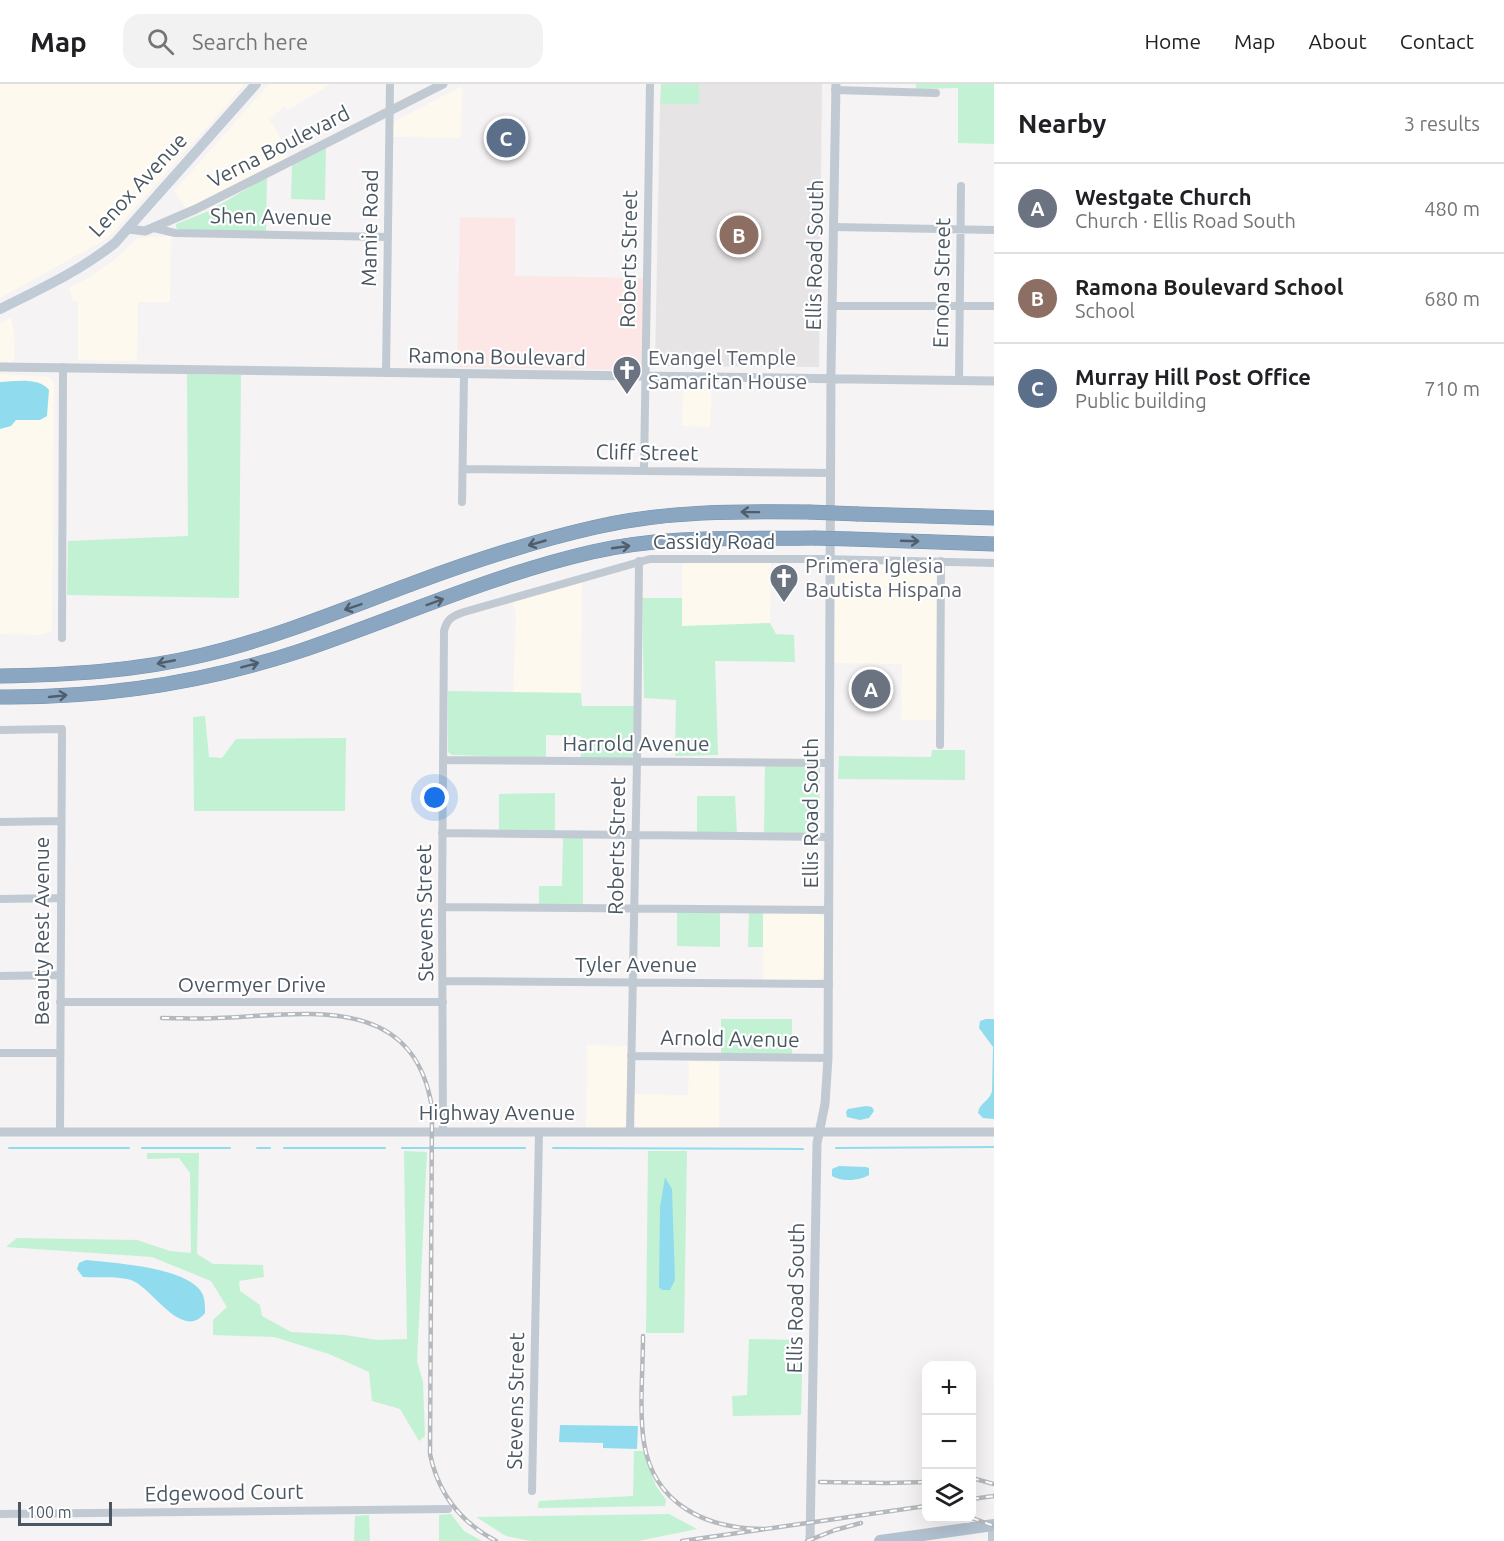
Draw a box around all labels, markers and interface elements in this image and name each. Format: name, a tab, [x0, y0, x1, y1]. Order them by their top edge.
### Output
search box	[123, 14, 543, 68]
icon: search	[144, 25, 177, 58]
text: Map	[30, 26, 87, 57]
text: Search here	[192, 29, 308, 54]
text: Home	[1144, 29, 1201, 53]
text: Map	[1234, 29, 1275, 53]
text: About	[1308, 29, 1367, 53]
text: Contact	[1400, 29, 1474, 53]
street label: Verna Boulevard	[204, 100, 353, 192]
text: Nearby	[1018, 109, 1106, 138]
text: 3 results	[1404, 112, 1480, 135]
pin: C	[486, 116, 526, 160]
street label: Lenox Avenue	[83, 128, 191, 241]
street label: Mamie Road	[356, 169, 382, 287]
street label: Ellis Road South	[801, 180, 827, 330]
text: Westgate Church	[1075, 184, 1252, 209]
street label: Roberts Street	[615, 190, 641, 328]
text: A	[1030, 197, 1045, 220]
text: 480 m	[1424, 197, 1480, 220]
street label: Shen Avenue	[210, 203, 332, 229]
text: Church · Ellis Road South	[1075, 209, 1296, 232]
pin: B	[720, 212, 758, 258]
street label: Ernona Street	[928, 218, 954, 348]
text: Ramona Boulevard School	[1075, 274, 1343, 299]
text: B	[1031, 287, 1044, 310]
text: 680 m	[1424, 287, 1480, 310]
text: School	[1075, 299, 1135, 322]
street label: Ramona Boulevard	[408, 342, 586, 370]
place label: Evangel Temple Samaritan House	[648, 345, 807, 393]
church icon: Evangel Temple Samaritan House	[611, 354, 643, 396]
text: Murray Hill Post Office	[1075, 364, 1311, 389]
text: C	[1031, 377, 1044, 400]
text: 710 m	[1424, 377, 1480, 400]
text: Public building	[1075, 389, 1207, 412]
street label: Cliff Street	[595, 439, 699, 465]
one-way arrow	[741, 506, 761, 517]
street label: Cassidy Road	[653, 529, 775, 553]
one-way arrow	[899, 535, 919, 547]
one-way arrow	[528, 537, 547, 549]
one-way arrow	[611, 541, 631, 552]
place label: Primera Iglesia Bautista Hispana	[805, 553, 962, 601]
church icon: Primera Iglesia Bautista Hispana	[768, 562, 800, 604]
one-way arrow	[425, 595, 444, 606]
one-way arrow	[344, 602, 363, 613]
one-way arrow	[157, 657, 177, 668]
one-way arrow	[241, 659, 260, 670]
pin: A	[852, 666, 890, 712]
one-way arrow	[48, 690, 68, 701]
street label: Harrold Avenue	[563, 731, 709, 755]
street label: Ellis Road South	[798, 738, 822, 888]
street label: Roberts Street	[603, 777, 629, 915]
your location	[420, 783, 449, 812]
street label: Beauty Rest Avenue	[29, 837, 53, 1025]
street label: Stevens Street	[411, 844, 437, 982]
street label: Tyler Avenue	[575, 952, 697, 976]
street label: Overmyer Drive	[178, 972, 326, 996]
street label: Arnold Avenue	[660, 1025, 800, 1051]
street label: Highway Avenue	[419, 1100, 575, 1124]
street label: Ellis Road South	[782, 1223, 808, 1373]
street label: Stevens Street	[502, 1332, 528, 1470]
map controls	[922, 1361, 976, 1523]
button: +	[922, 1361, 976, 1415]
button: −	[922, 1415, 976, 1469]
button: layers	[922, 1469, 976, 1523]
street label: Edgewood Court	[144, 1479, 304, 1505]
scale bar	[18, 1499, 112, 1526]
text: 100 m	[27, 1503, 72, 1521]

